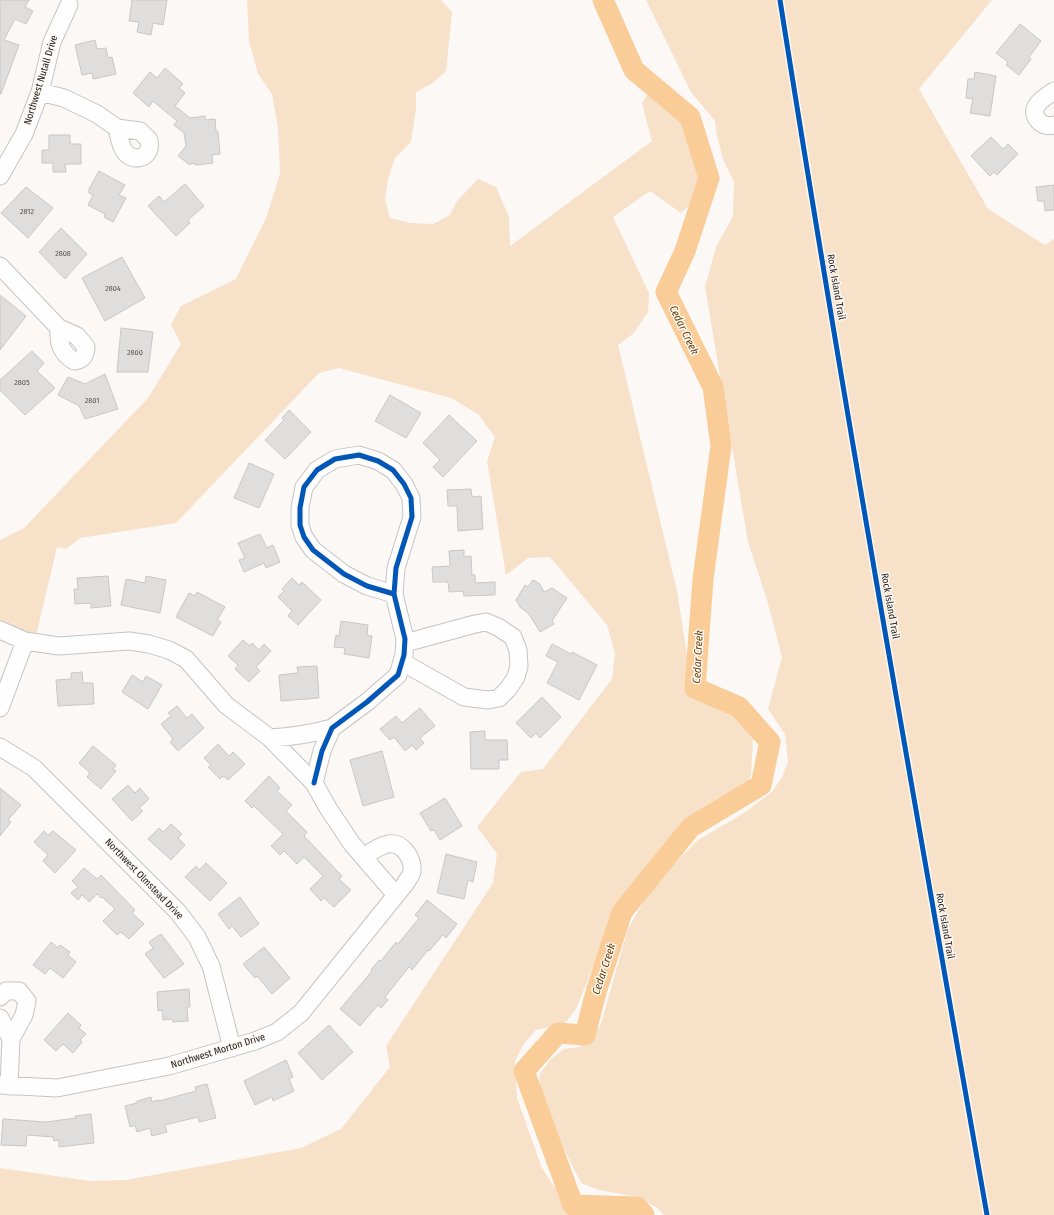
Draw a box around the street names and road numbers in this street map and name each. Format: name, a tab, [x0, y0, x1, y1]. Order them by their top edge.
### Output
street label: Northwest Nutall Drive	[22, 34, 60, 126]
street label: Rock Island Trail	[824, 253, 848, 321]
street label: Rock Island Trail	[878, 572, 902, 640]
street label: Northwest Olmstead Drive	[102, 836, 186, 922]
street label: Rock Island Trail	[933, 892, 957, 960]
street label: Northwest Morton Drive	[169, 1031, 267, 1071]

